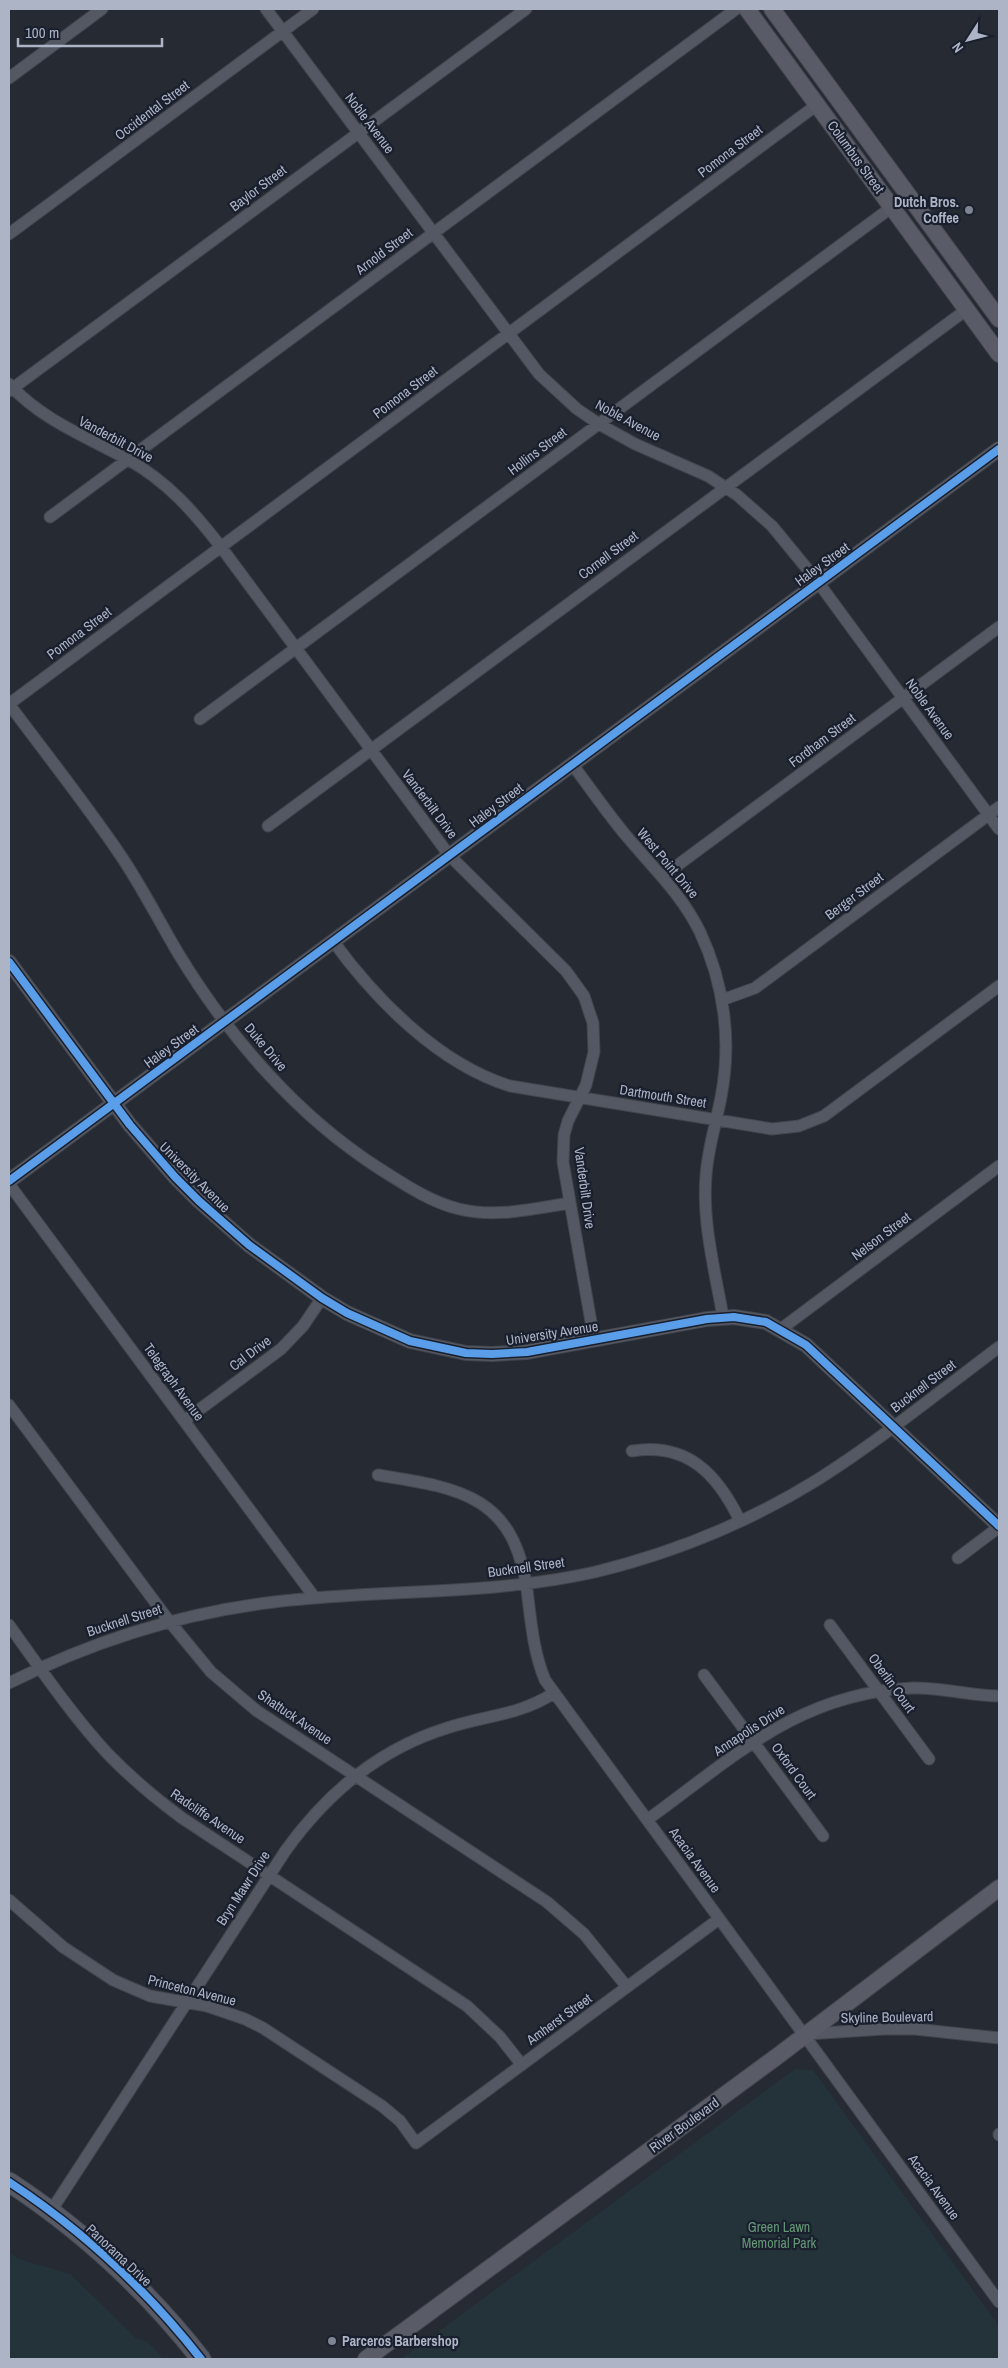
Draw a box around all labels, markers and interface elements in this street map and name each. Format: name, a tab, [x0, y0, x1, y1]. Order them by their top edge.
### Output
scale bar	[18, 15, 161, 47]
north arrow	[943, 15, 993, 65]
text: 100 m	[25, 22, 59, 43]
text: N	[948, 39, 967, 56]
street label: Occidental Street	[111, 76, 193, 144]
street label: Noble Avenue	[341, 89, 399, 157]
street label: Columbus Street	[824, 117, 888, 197]
street label: Pomona Street	[694, 121, 766, 181]
street label: Baylor Street	[226, 161, 290, 215]
place label: Dutch Bros. Coffee	[894, 193, 959, 227]
marker: Dutch Bros. Coffee	[963, 204, 975, 216]
street label: Arnold Street	[351, 224, 416, 279]
street label: Pomona Street	[369, 362, 441, 422]
street label: Noble Avenue	[592, 395, 664, 445]
street label: Vanderbilt Drive	[76, 412, 156, 466]
street label: Hollins Street	[504, 423, 570, 479]
street label: Cornell Street	[575, 527, 641, 583]
street label: Haley Street	[791, 538, 853, 590]
street label: Pomona Street	[43, 603, 115, 663]
street label: Noble Avenue	[902, 675, 958, 743]
street label: Fordham Street	[785, 709, 859, 771]
street label: Vanderbilt Drive	[398, 766, 462, 842]
street label: Haley Street	[465, 779, 527, 831]
street label: West Point Drive	[633, 824, 703, 902]
street label: Berger Street	[821, 868, 887, 924]
street label: Duke Drive	[241, 1019, 291, 1075]
street label: Haley Street	[140, 1020, 202, 1072]
street label: Dartmouth Street	[618, 1080, 708, 1112]
street label: University Avenue	[156, 1138, 234, 1216]
street label: Vanderbilt Drive	[570, 1146, 600, 1230]
street label: Nelson Street	[848, 1208, 914, 1264]
street label: University Avenue	[505, 1317, 599, 1349]
street label: Cal Drive	[225, 1331, 275, 1375]
street label: Telegraph Avenue	[140, 1340, 208, 1424]
street label: Bucknell Street	[887, 1356, 959, 1416]
street label: Bucknell Street	[487, 1553, 565, 1581]
street label: Bucknell Street	[84, 1600, 164, 1640]
street label: Oberlin Court	[864, 1650, 920, 1716]
street label: Shattuck Avenue	[254, 1685, 336, 1749]
street label: Annapolis Drive	[709, 1700, 788, 1760]
street label: Oxford Court	[767, 1739, 821, 1803]
street label: Radcliffe Avenue	[167, 1784, 249, 1848]
street label: Acacia Avenue	[665, 1823, 725, 1896]
street label: Bryn Mawr Drive	[212, 1847, 274, 1929]
street label: Princeton Avenue	[146, 1970, 238, 2010]
street label: Amherst Street	[522, 1989, 595, 2049]
street label: Skyline Boulevard	[841, 2007, 933, 2027]
street label: River Boulevard	[645, 2094, 723, 2156]
street label: Acacia Avenue	[904, 2150, 964, 2223]
park label: Green Lawn Memorial Park	[742, 2218, 817, 2252]
street label: Panorama Drive	[82, 2220, 156, 2290]
place label: Parceros Barbershop	[342, 2332, 459, 2350]
marker: Parceros Barbershop	[326, 2335, 338, 2347]

